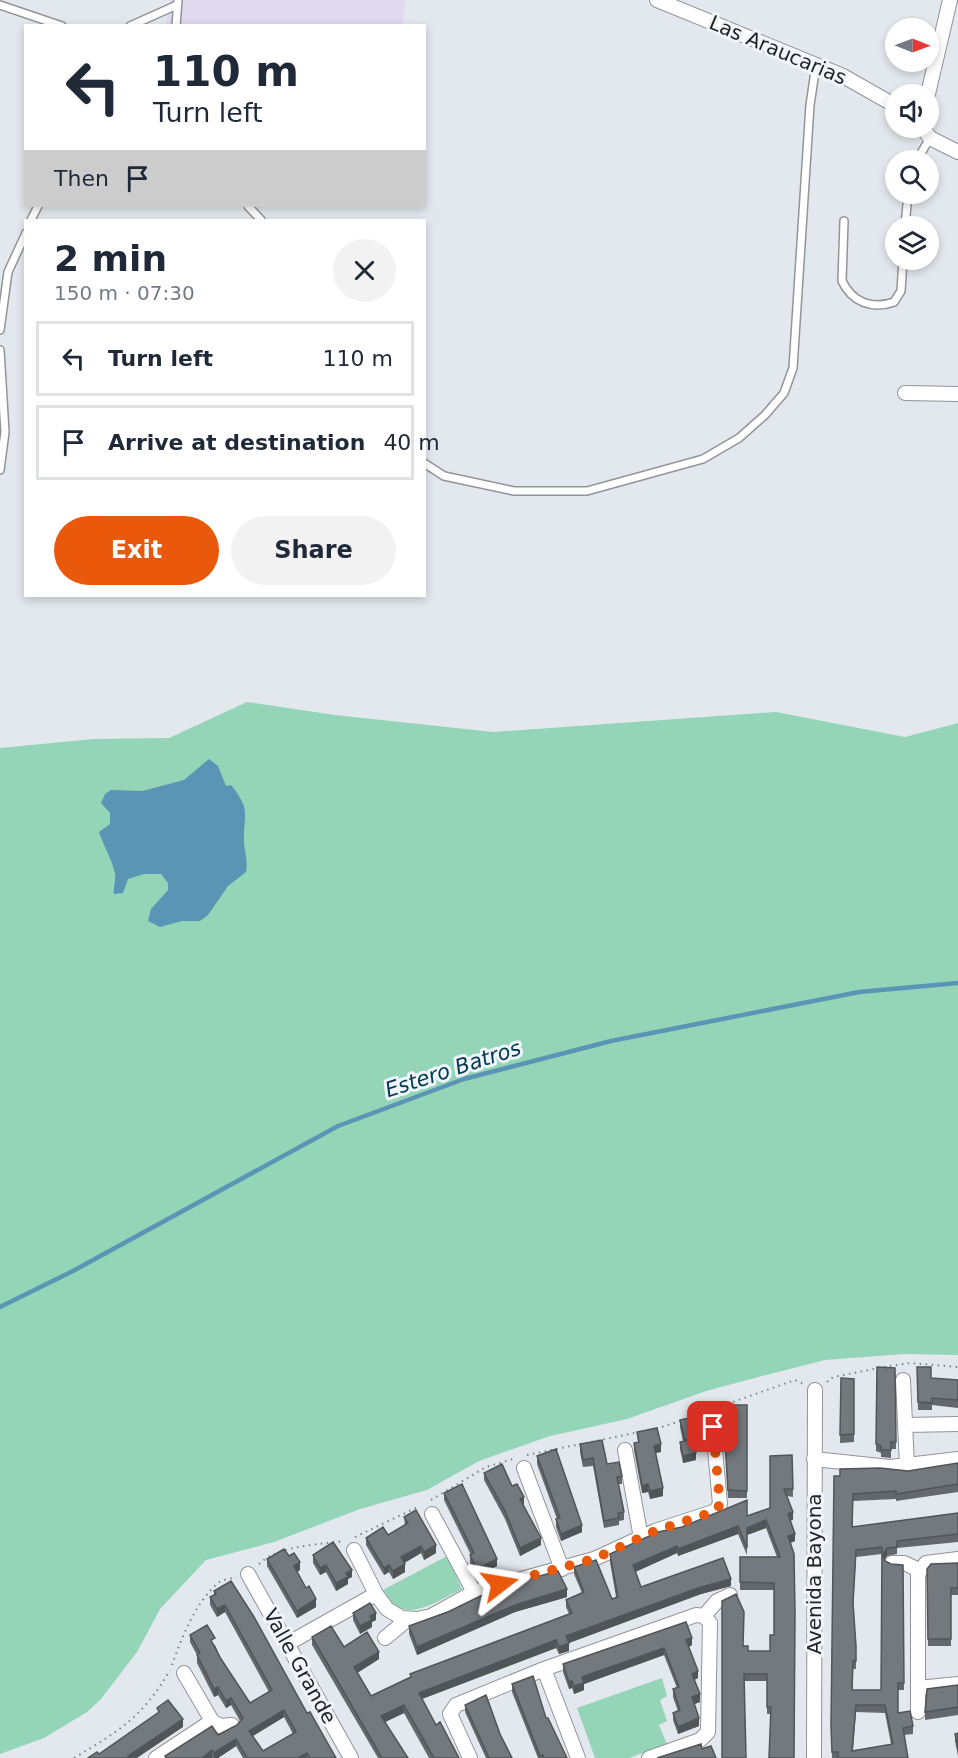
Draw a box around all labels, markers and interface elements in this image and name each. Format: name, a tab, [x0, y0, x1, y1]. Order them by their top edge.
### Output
street label: Las Araucarias	[706, 10, 850, 90]
north arrow	[885, 18, 939, 72]
map controls	[885, 18, 939, 270]
text: 110 m	[153, 47, 299, 96]
icon: left	[54, 48, 132, 126]
button: sound	[885, 84, 939, 138]
text: Turn left	[153, 97, 263, 128]
button: search	[885, 150, 939, 204]
icon: arrive	[121, 162, 154, 195]
text: Then	[54, 166, 109, 191]
button: layers	[885, 216, 939, 270]
text: 2 min	[54, 238, 167, 279]
button: close	[333, 239, 396, 302]
text: 150 m · 07:30	[54, 281, 195, 305]
icon: left	[57, 342, 90, 375]
text: Turn left	[108, 346, 213, 371]
text: 110 m	[323, 346, 393, 371]
icon: arrive	[57, 426, 90, 459]
text: Arrive at destination	[108, 430, 365, 455]
text: 40 m	[383, 430, 440, 455]
button: Exit	[54, 516, 219, 585]
button: Share	[231, 516, 396, 585]
water label: Estero Batros	[382, 1036, 524, 1102]
pin	[687, 1401, 738, 1452]
icon: arrive	[696, 1410, 729, 1443]
street label: Avenida Bayona	[802, 1493, 826, 1655]
position arrow	[468, 1552, 532, 1616]
street label: Valle Grande	[259, 1604, 341, 1728]

